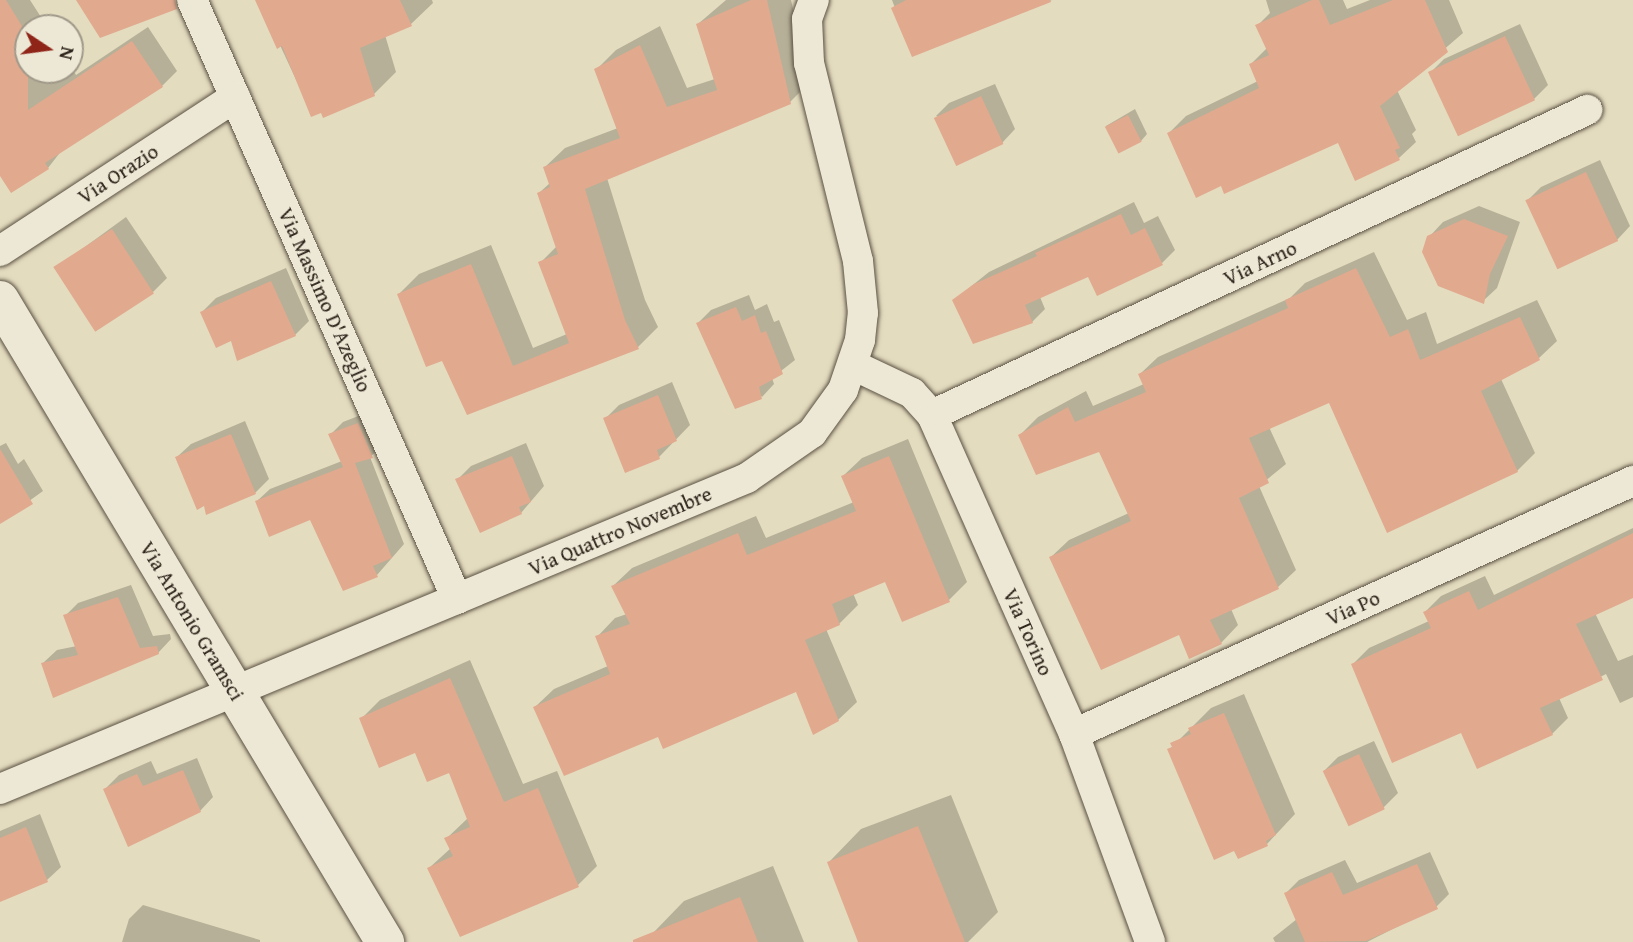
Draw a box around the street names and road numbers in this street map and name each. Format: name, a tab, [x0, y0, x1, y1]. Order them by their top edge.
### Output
street label: Via Orazio	[73, 139, 163, 209]
street label: Via Massimo D'Azeglio	[273, 204, 377, 396]
street label: Via Arno	[1219, 235, 1301, 291]
street label: Via Quattro Novembre	[525, 481, 715, 581]
street label: Via Antonio Gramsci	[135, 537, 249, 705]
street label: Via Torino	[998, 584, 1058, 680]
street label: Via Po	[1322, 585, 1384, 631]

